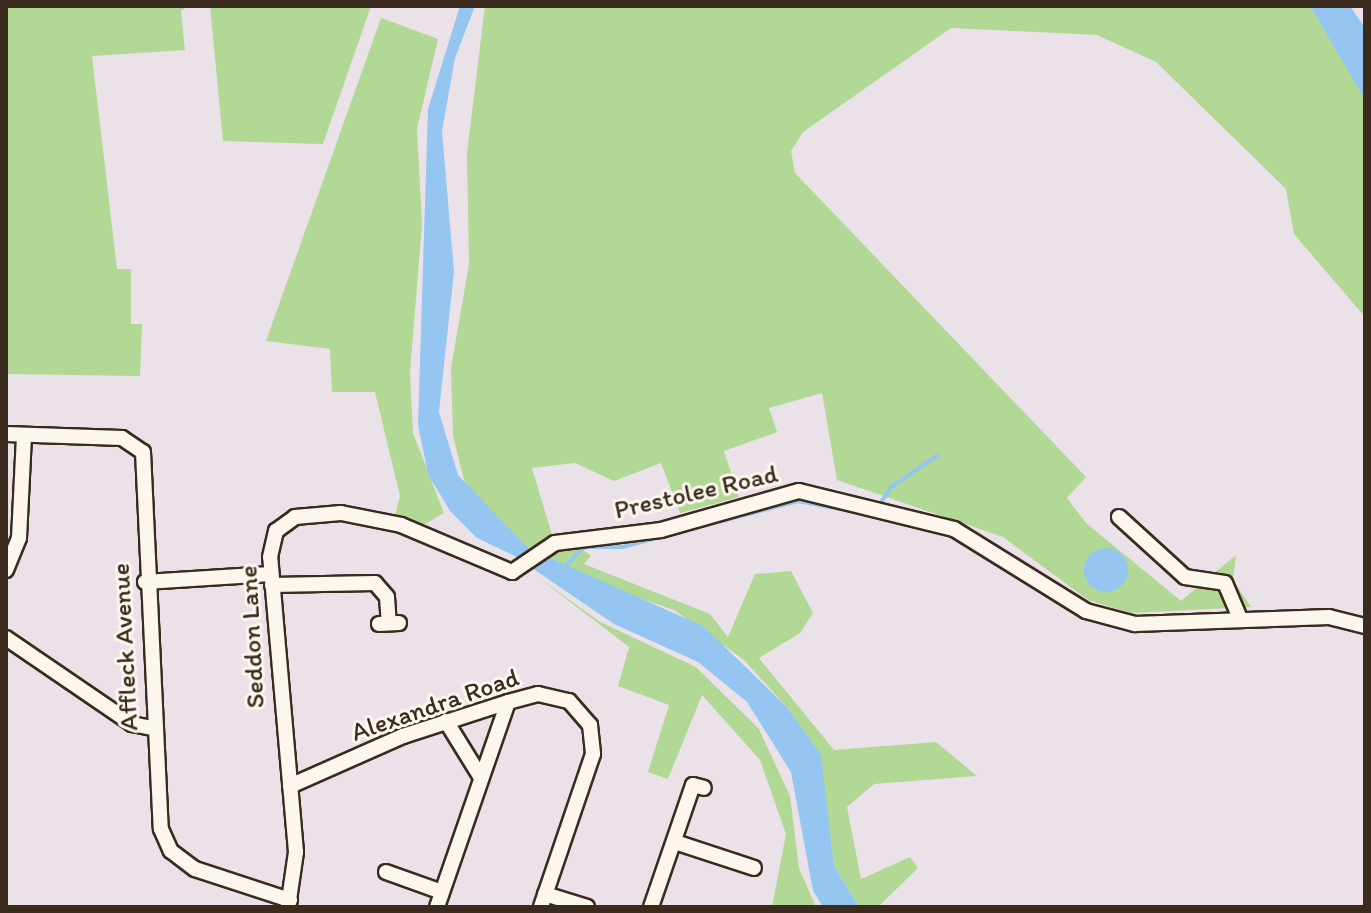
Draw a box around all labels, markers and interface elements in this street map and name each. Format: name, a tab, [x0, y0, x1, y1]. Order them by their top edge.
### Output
street label: Prestolee Road	[611, 458, 781, 526]
street label: Affleck Avenue	[105, 562, 145, 732]
street label: Seddon Lane	[233, 565, 271, 709]
street label: Alexandra Road	[347, 662, 523, 748]

